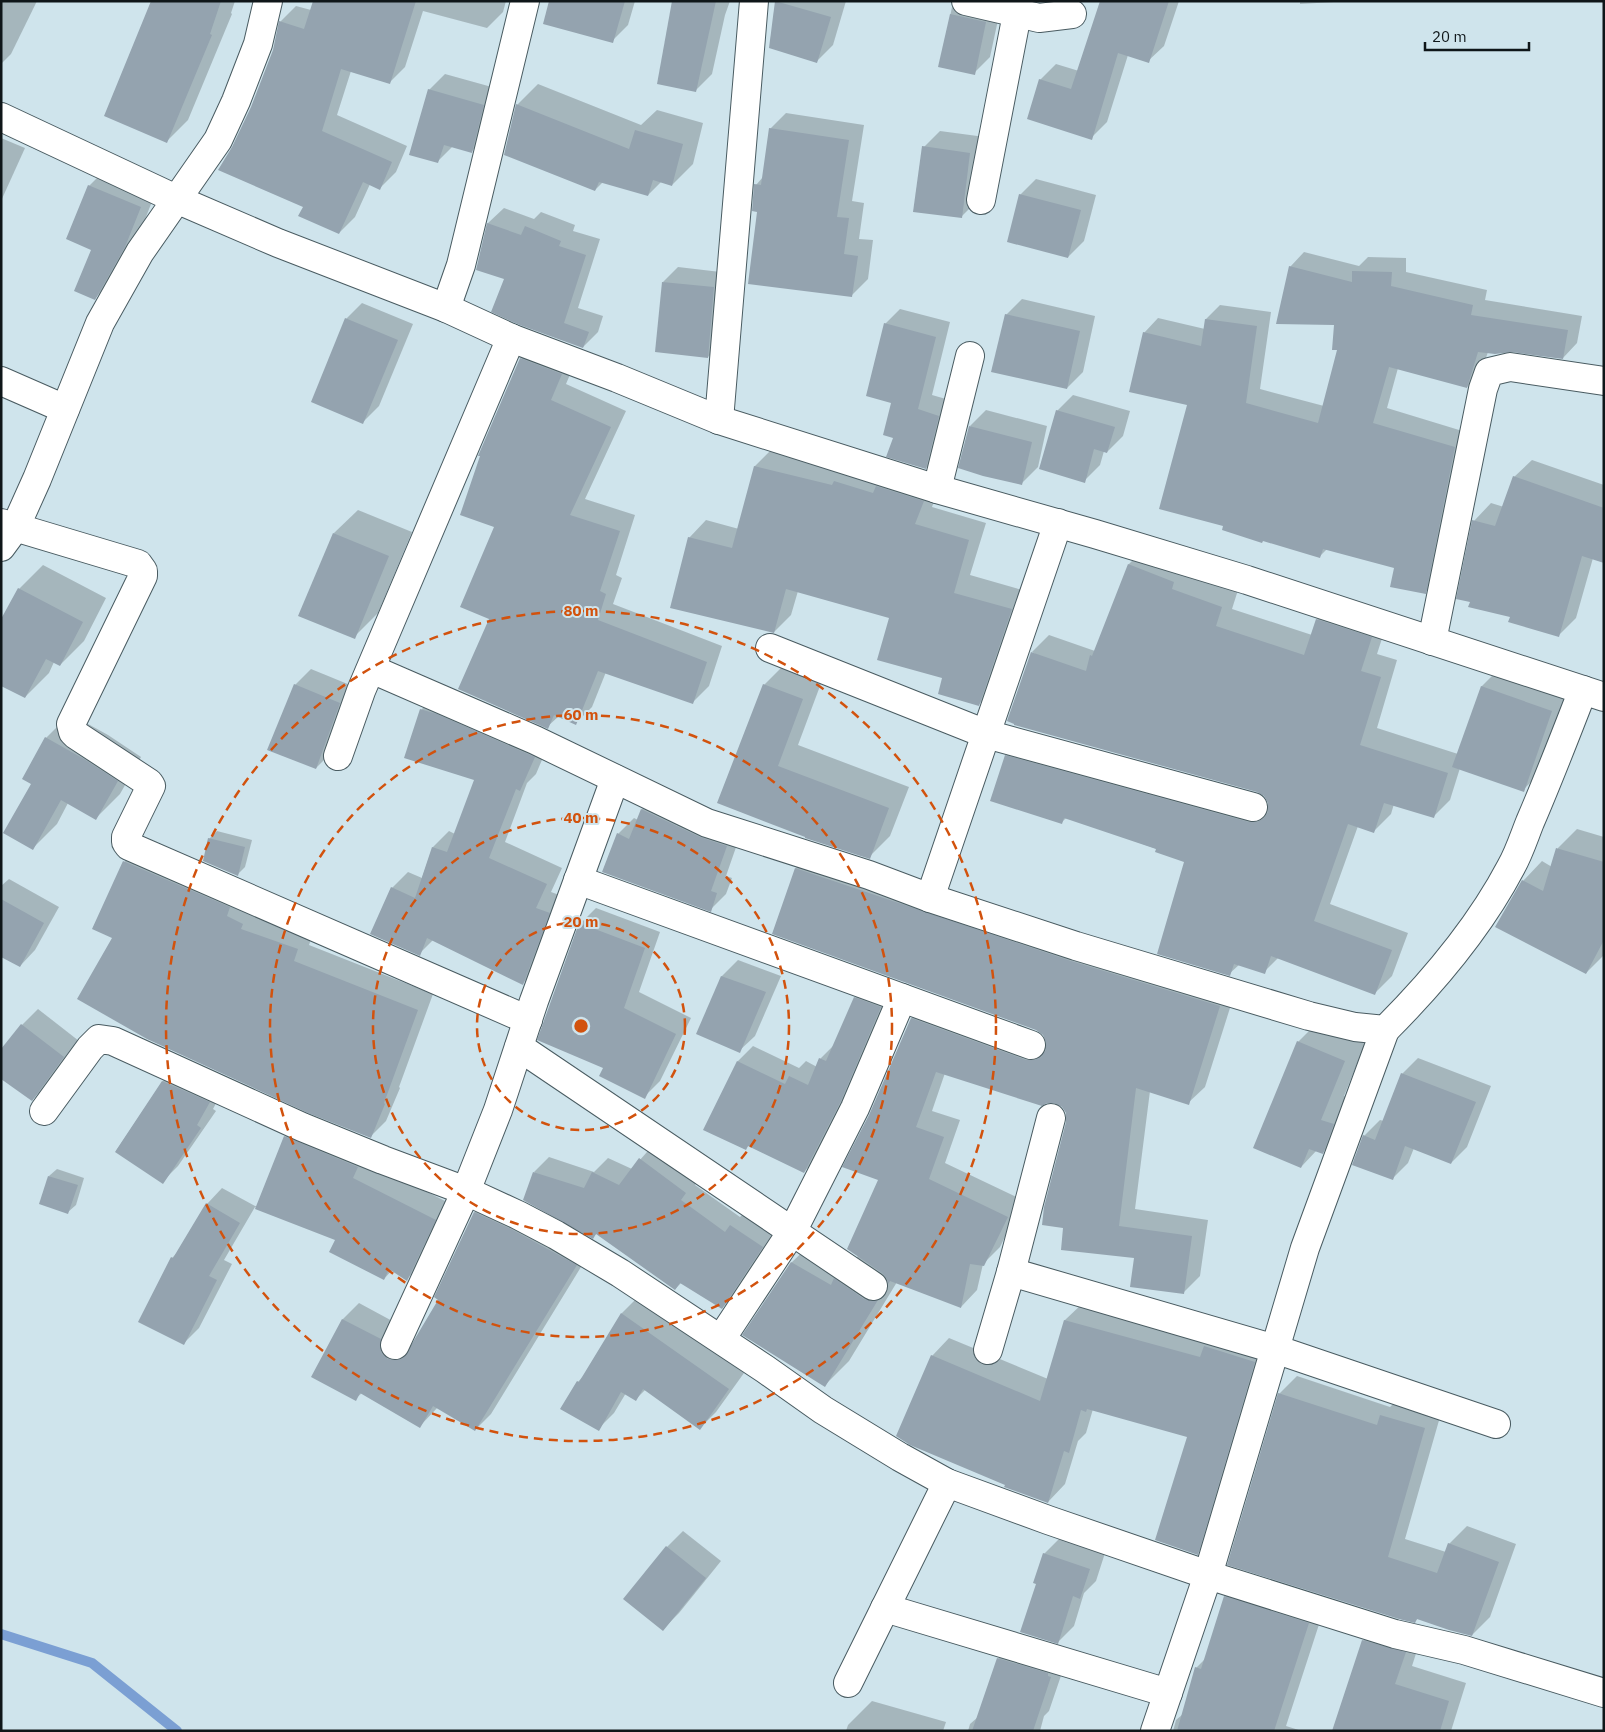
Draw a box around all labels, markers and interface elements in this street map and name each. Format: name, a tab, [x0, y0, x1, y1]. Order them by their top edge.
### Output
scale bar	[1425, 20, 1529, 52]
text: 20 m	[1432, 27, 1467, 46]
text: 80 m	[564, 601, 598, 620]
text: 60 m	[564, 705, 598, 724]
text: 40 m	[564, 808, 598, 827]
text: 20 m	[564, 912, 598, 931]
centre of rings	[572, 1017, 590, 1035]

